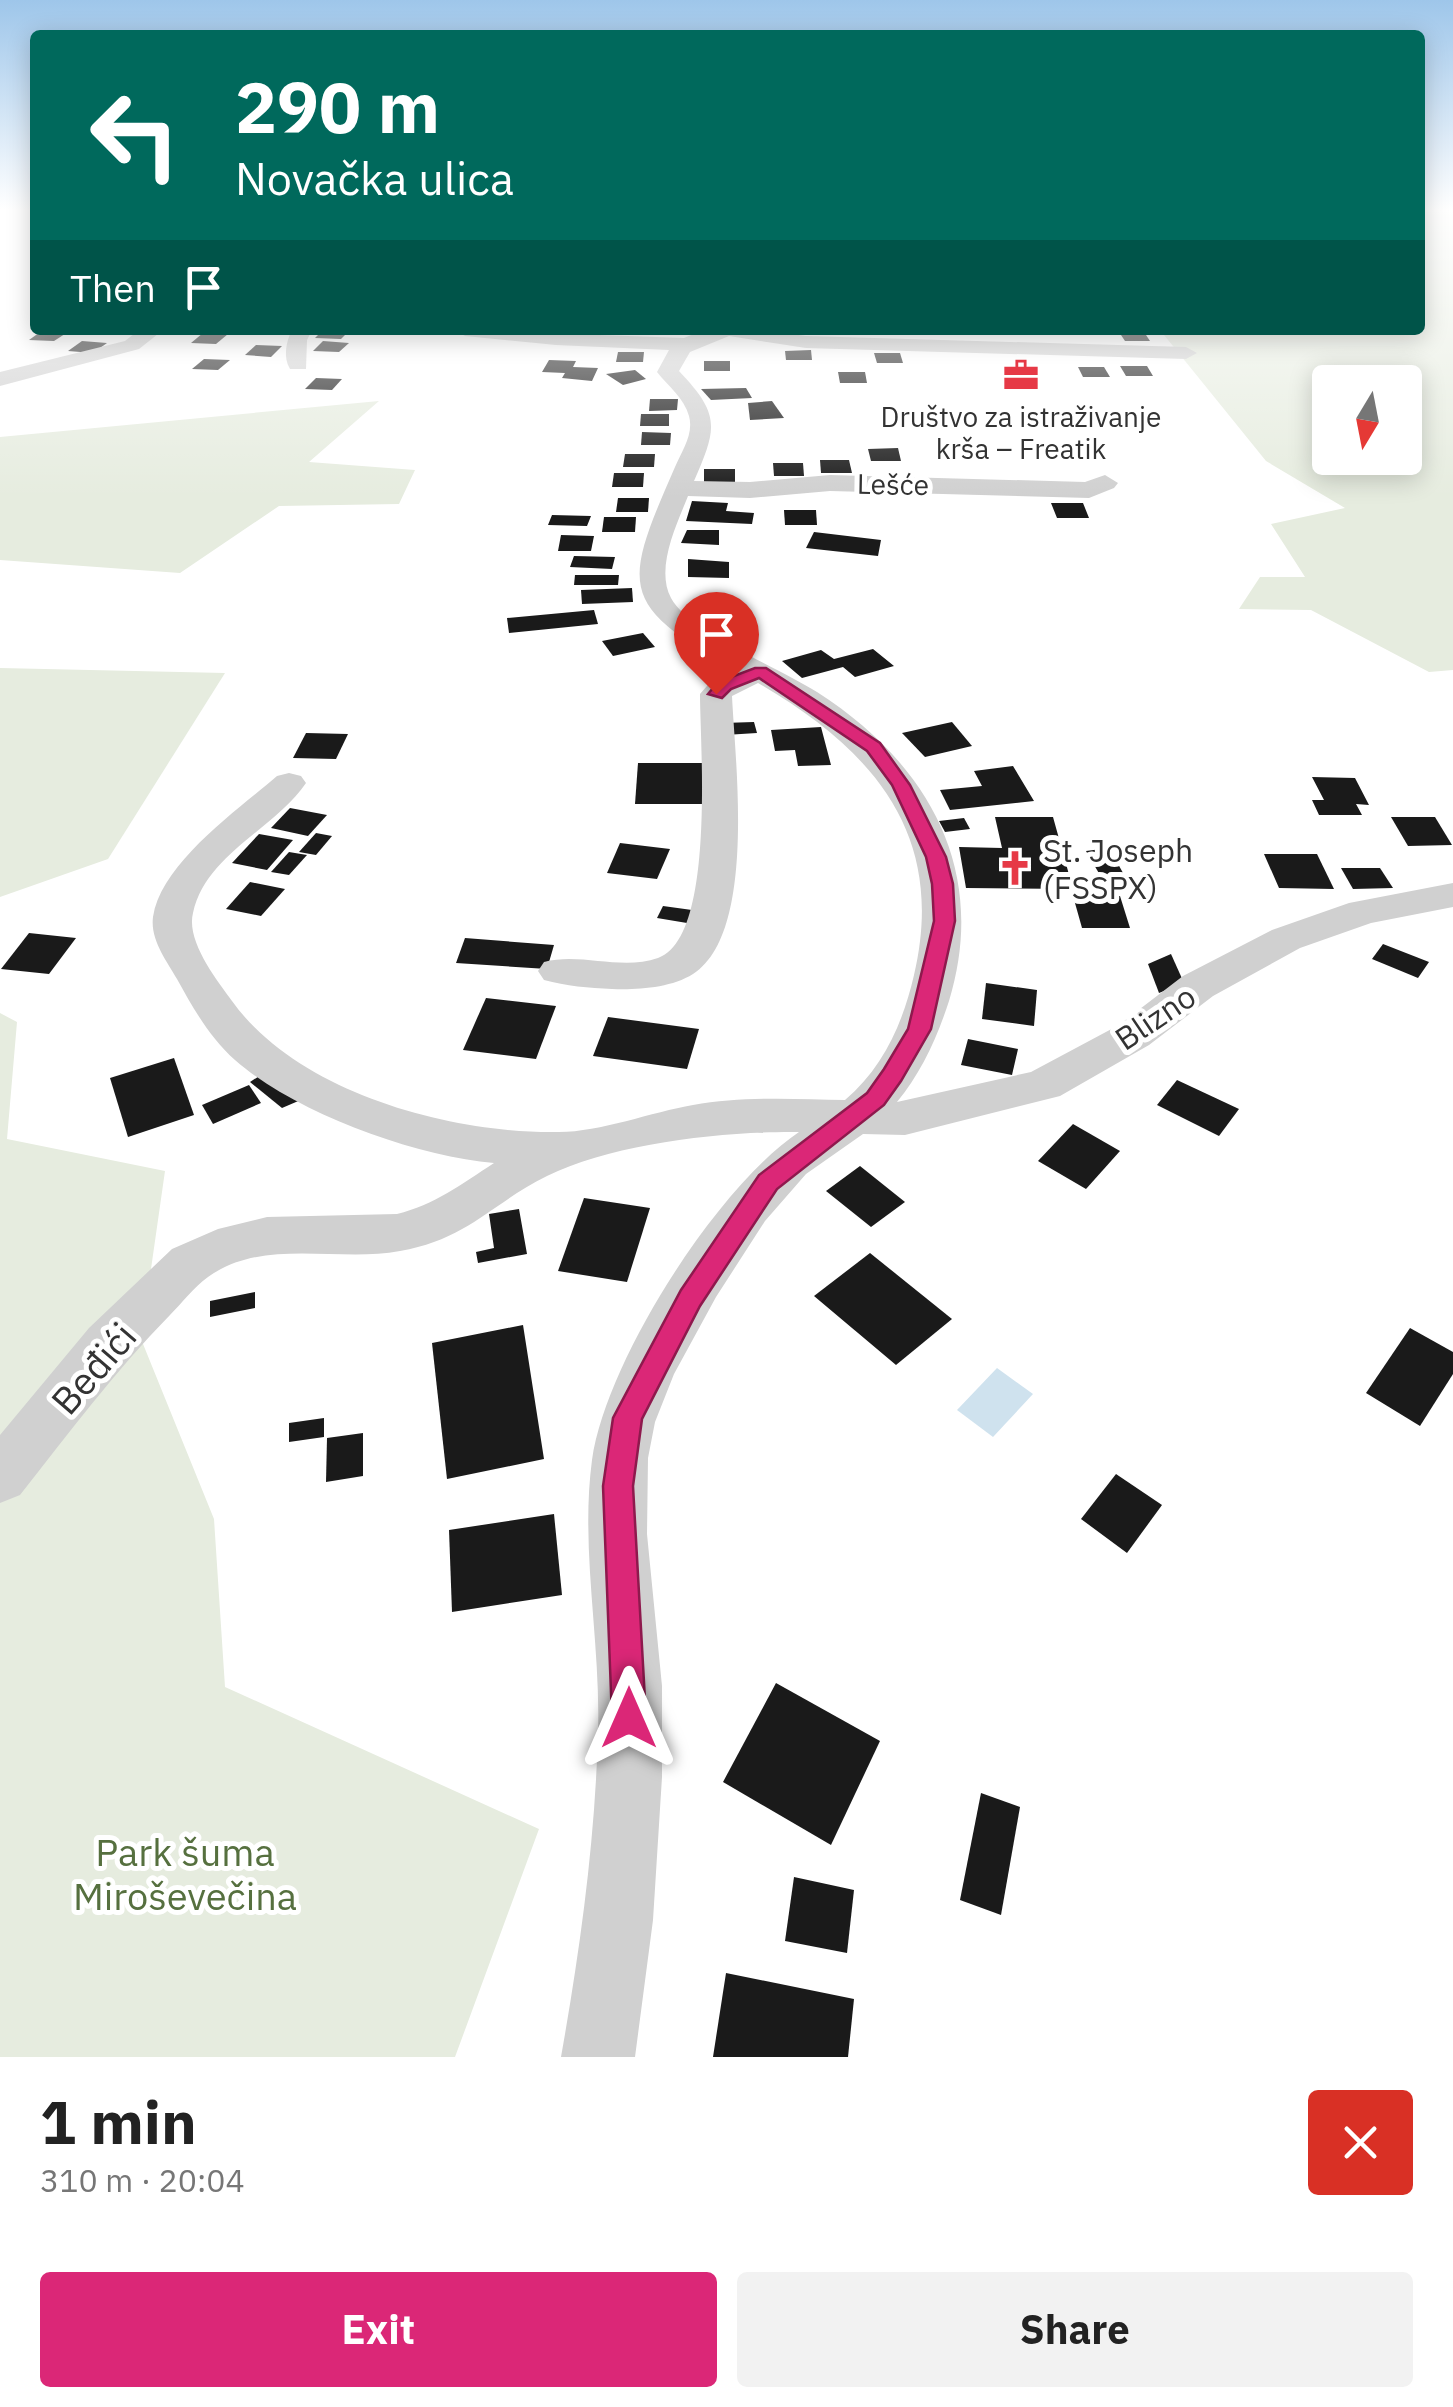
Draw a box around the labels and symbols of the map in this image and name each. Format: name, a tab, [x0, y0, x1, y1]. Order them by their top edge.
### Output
office icon: Društvo za istraživanje krša – Freatik	[1002, 356, 1040, 394]
north arrow	[1312, 365, 1422, 475]
place label: Društvo za istraživanje krša – Freatik	[881, 398, 1161, 467]
street label: Lešće	[857, 465, 929, 503]
pin	[674, 592, 759, 695]
place label: St. Joseph (FSSPX)	[1043, 829, 1193, 908]
church icon: St. Joseph (FSSPX)	[996, 849, 1034, 887]
street label: Blizno	[1107, 975, 1203, 1059]
street label: Beđići	[40, 1312, 146, 1424]
position arrow	[577, 1666, 681, 1770]
park label: Park šuma Miroševečina	[73, 1827, 297, 1920]

